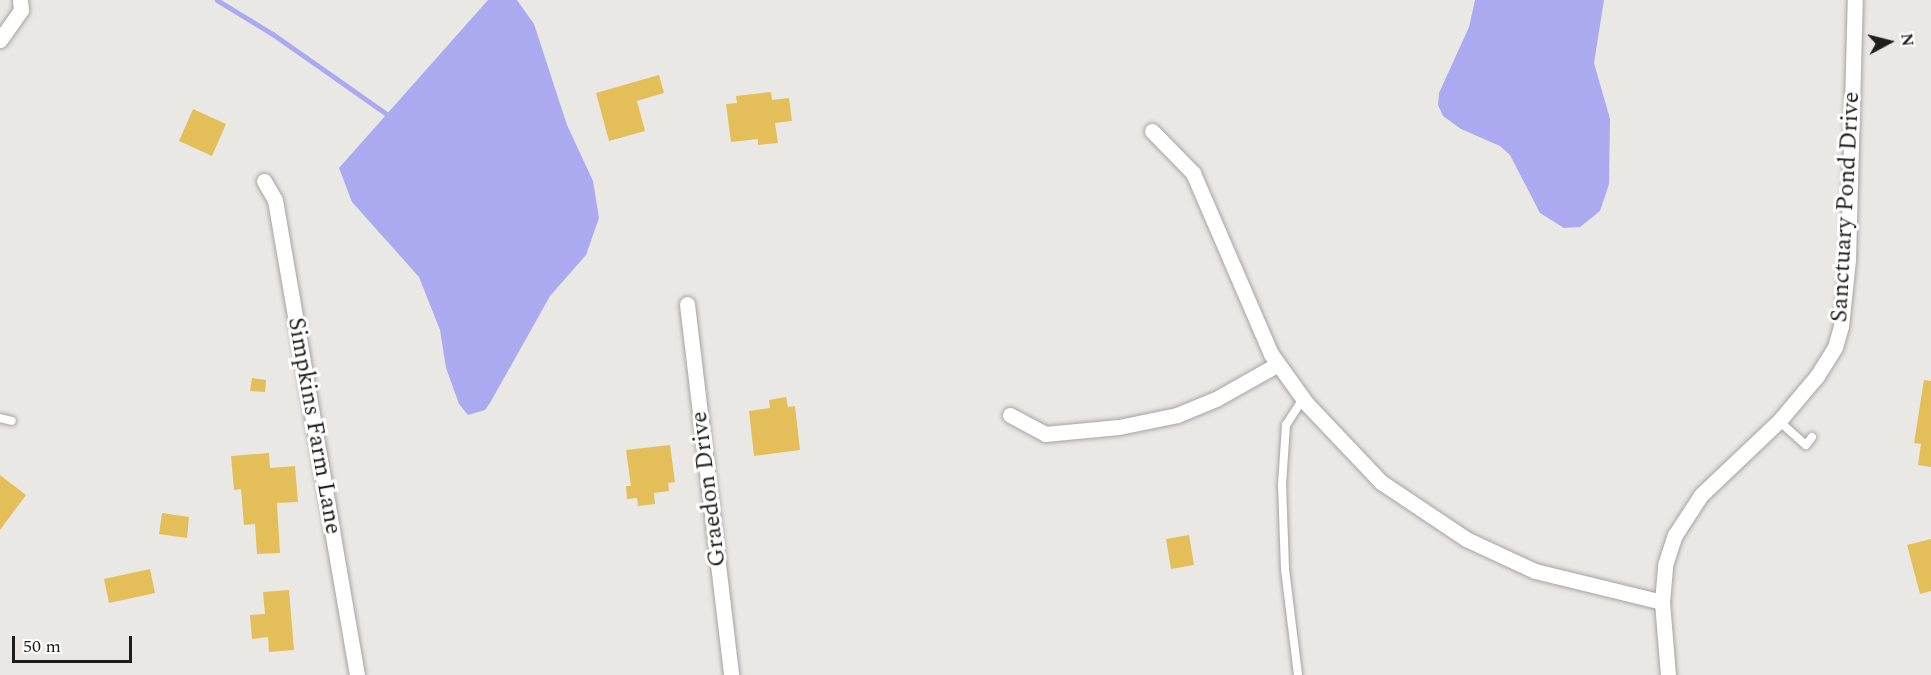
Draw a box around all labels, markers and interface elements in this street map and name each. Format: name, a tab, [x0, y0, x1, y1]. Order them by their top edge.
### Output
north arrow	[1859, 12, 1919, 72]
text: N	[1894, 32, 1920, 48]
street label: Sanctuary Pond Drive	[1826, 91, 1866, 323]
street label: Simpkins Farm Lane	[281, 315, 347, 537]
street label: Graedon Drive	[685, 409, 733, 569]
scale bar	[15, 624, 135, 662]
text: 50 m	[23, 633, 61, 660]

